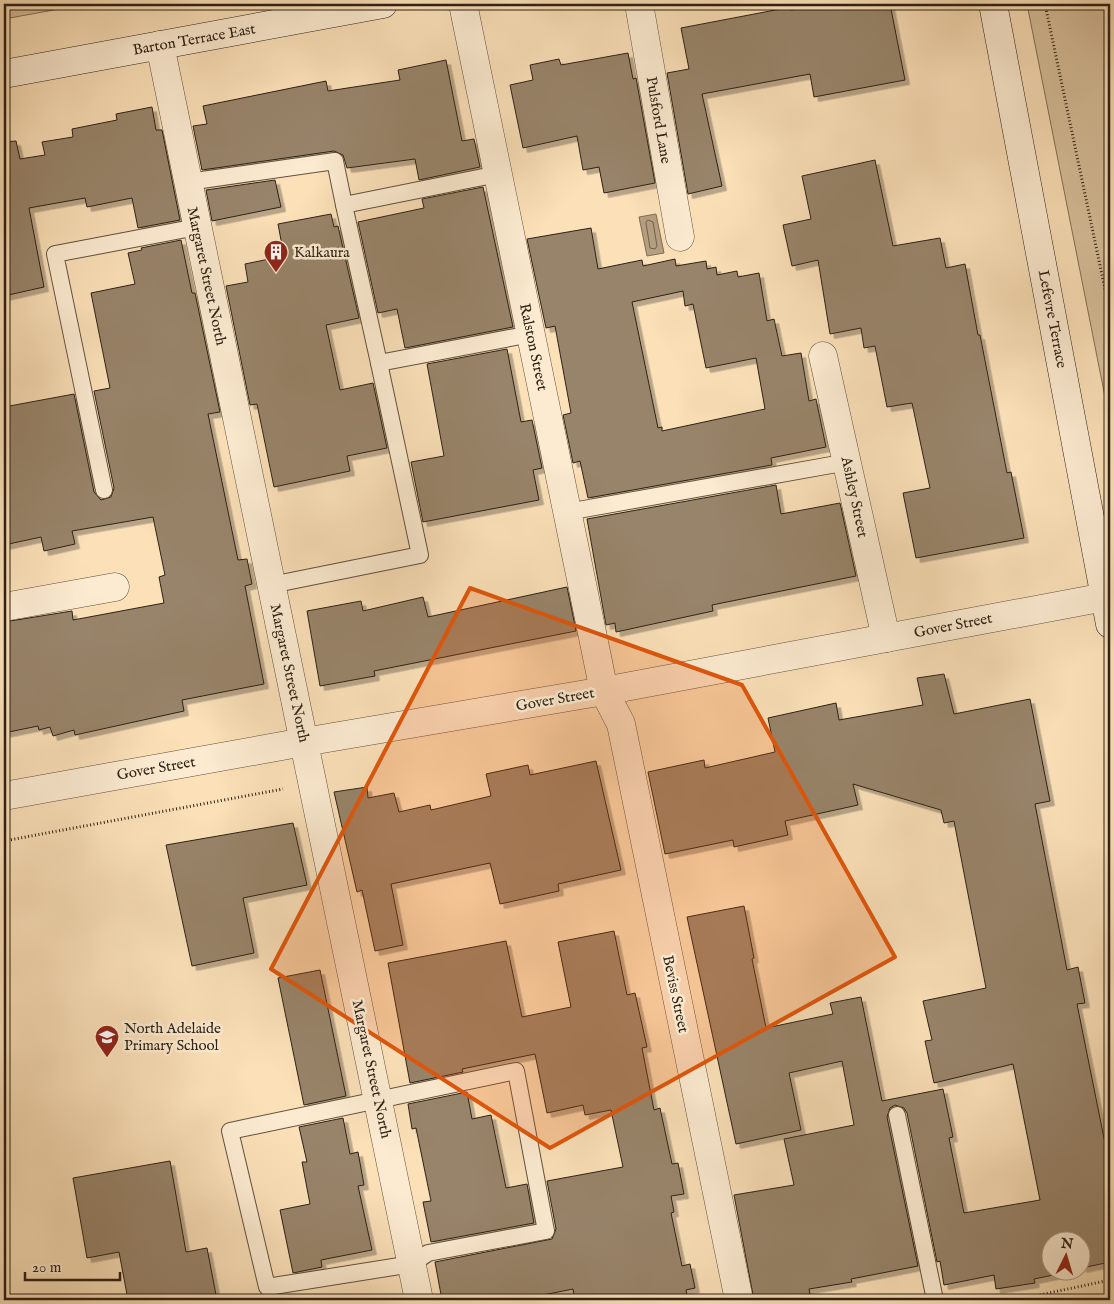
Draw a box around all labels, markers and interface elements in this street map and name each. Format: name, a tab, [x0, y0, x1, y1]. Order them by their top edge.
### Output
street label: Barton Terrace East	[131, 19, 257, 60]
street label: Pulsford Lane	[642, 75, 676, 165]
street label: Margaret Street North	[183, 205, 230, 347]
building icon: Kalkaura	[263, 239, 289, 273]
place label: Kalkaura	[294, 243, 350, 262]
street label: Lefevre Terrace	[1034, 268, 1071, 370]
street label: Ralston Street	[515, 302, 552, 393]
street label: Ashley Street	[836, 454, 872, 539]
street label: Margaret Street North	[266, 602, 313, 744]
street label: Gover Street	[912, 609, 994, 642]
street label: Gover Street	[514, 683, 596, 716]
street label: Gover Street	[115, 752, 197, 785]
street label: Beviss Street	[658, 954, 693, 1035]
street label: Margaret Street North	[348, 998, 395, 1140]
place label: North Adelaide Primary School	[124, 1019, 221, 1055]
school or university icon: North Adelaide Primary School	[94, 1024, 120, 1058]
north arrow	[1042, 1232, 1092, 1282]
text: N	[1059, 1234, 1074, 1254]
scale bar	[25, 1249, 120, 1281]
text: 20 m	[32, 1258, 62, 1277]

